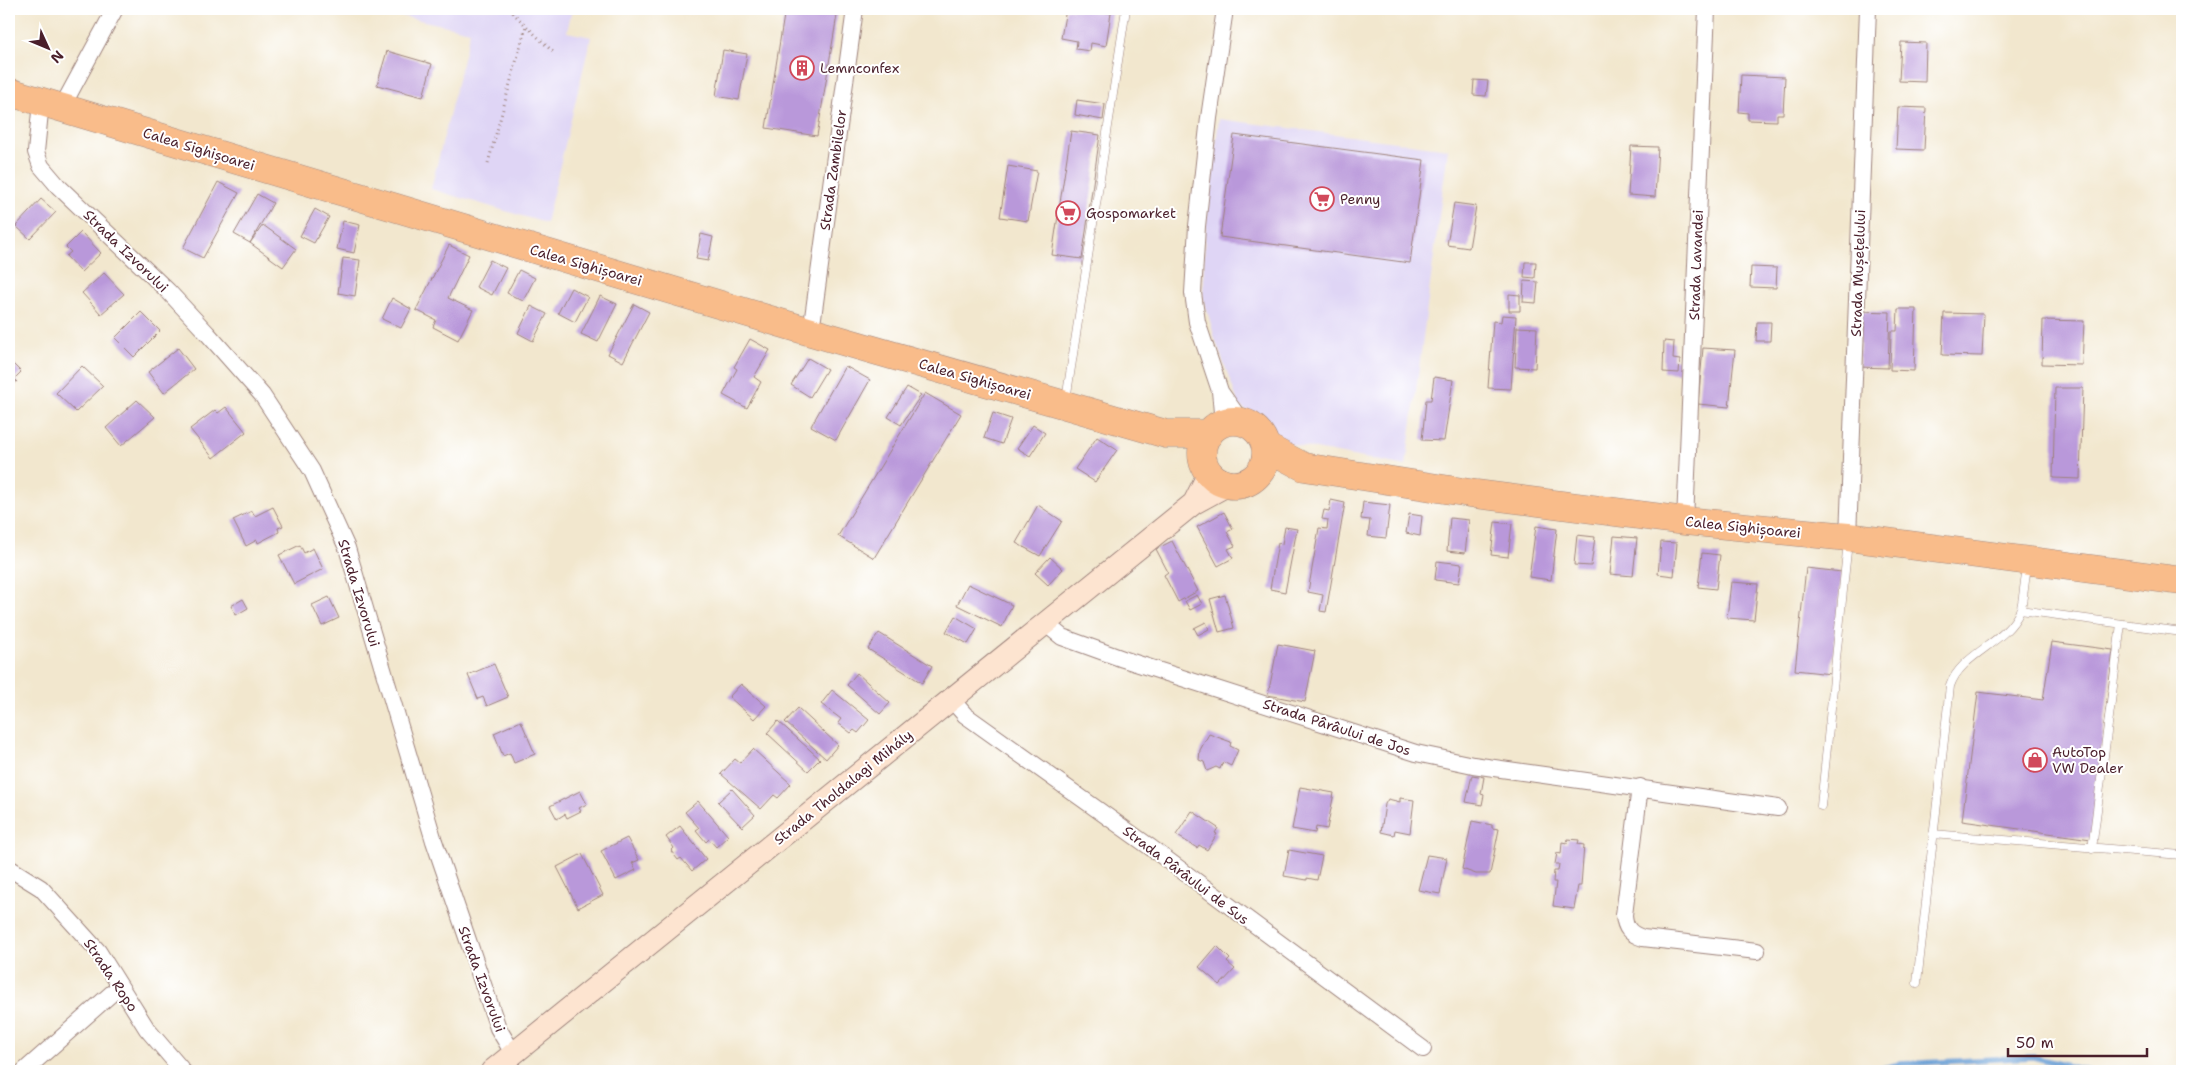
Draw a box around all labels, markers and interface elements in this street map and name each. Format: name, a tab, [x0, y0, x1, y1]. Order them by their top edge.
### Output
north arrow	[22, 22, 72, 72]
text: N	[47, 47, 68, 67]
building icon: Lemnconfex	[789, 55, 815, 81]
place label: Lemnconfex	[820, 59, 899, 77]
street label: Strada Zambilelor	[816, 108, 850, 232]
street label: Calea Sighișoarei	[141, 123, 257, 176]
supermarket icon: Penny	[1309, 186, 1335, 212]
place label: Penny	[1340, 190, 1380, 208]
supermarket icon: Gospomarket	[1055, 200, 1081, 226]
place label: Gospomarket	[1086, 204, 1176, 222]
street label: Strada Izvorului	[80, 206, 172, 296]
street label: Strada Lavandei	[1685, 209, 1707, 321]
street label: Strada Mușețelului	[1847, 209, 1870, 337]
street label: Calea Sighișoarei	[528, 240, 644, 291]
street label: Calea Sighișoarei	[917, 354, 1033, 405]
street label: Calea Sighișoarei	[1684, 512, 1802, 543]
street label: Strada Izvorului	[334, 537, 384, 649]
street label: Strada Pârâului de Jos	[1261, 695, 1413, 759]
street label: Strada Tholdalagi Mihály	[770, 726, 916, 848]
place label: AutoTop VW Dealer	[2052, 743, 2124, 777]
shop icon: AutoTop VW Dealer	[2022, 747, 2048, 773]
street label: Strada Pârâului de Sus	[1119, 822, 1253, 928]
street label: Strada Izvorului	[454, 923, 510, 1035]
street label: Strada Ropo	[80, 935, 142, 1015]
scale bar	[2008, 1025, 2147, 1057]
text: 50 m	[2016, 1033, 2054, 1053]

